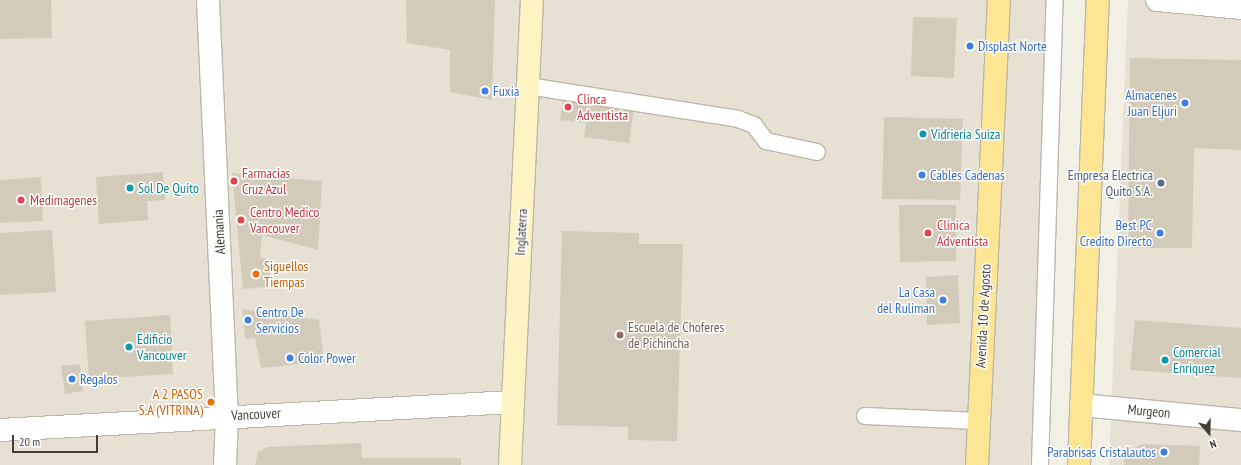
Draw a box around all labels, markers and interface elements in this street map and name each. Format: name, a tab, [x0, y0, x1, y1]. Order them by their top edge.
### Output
place label: Displast Norte	[978, 38, 1047, 54]
marker: Displast Norte	[965, 41, 975, 51]
place label: Fuxia	[493, 83, 519, 99]
marker: Fuxia	[480, 86, 490, 96]
place label: Almacenes Juan Eljuri	[1125, 87, 1177, 120]
place label: Clinca Adventista	[577, 91, 628, 124]
marker: Almacenes Juan Eljuri	[1180, 98, 1190, 108]
marker: Clinca Adventista	[562, 101, 574, 113]
place label: Vidrieria Suiza	[931, 126, 1000, 142]
marker: Vidrieria Suiza	[918, 129, 928, 139]
place label: Farmacias Cruz Azul	[242, 165, 290, 198]
place label: Cables Cadenas	[930, 167, 1005, 183]
place label: Empresa Electrica Quito S.A.	[1068, 167, 1153, 200]
marker: Cables Cadenas	[917, 170, 927, 180]
marker: Farmacias Cruz Azul	[229, 176, 239, 186]
marker: Empresa Electrica Quito S.A.	[1156, 178, 1166, 188]
place label: Sol De Quito	[138, 180, 199, 196]
marker: Sol De Quito	[125, 183, 135, 193]
place label: Medimagenes	[30, 192, 97, 208]
marker: Medimagenes	[15, 194, 27, 206]
place label: Centro Medico Vancouver	[250, 204, 319, 236]
street label: Inglaterra	[511, 208, 531, 256]
street label: Alemania	[209, 209, 229, 255]
marker: Centro Medico Vancouver	[235, 214, 247, 226]
place label: Clínica Adventista	[937, 217, 988, 250]
place label: Best PC Credito Directo	[1080, 217, 1152, 250]
marker: Clínica Adventista	[922, 227, 934, 239]
marker: Best PC Credito Directo	[1155, 228, 1165, 238]
place label: Siguellos Tiempas	[264, 258, 308, 290]
street label: Avenida 10 de Agosto	[972, 263, 994, 369]
marker: Siguellos Tiempas	[251, 269, 261, 279]
place label: La Casa del Ruliman	[877, 284, 935, 316]
marker: La Casa del Ruliman	[938, 295, 948, 305]
place label: Centro De Servicios	[256, 304, 304, 336]
marker: Centro De Servicios	[243, 315, 253, 325]
place label: Escuela de Choferes de Pichincha	[628, 319, 724, 352]
marker: Escuela de Choferes de Pichincha	[615, 330, 625, 340]
place label: Edificio Vancouver	[137, 331, 187, 364]
marker: Edificio Vancouver	[124, 342, 134, 352]
place label: Comercial Enriquez	[1173, 344, 1221, 376]
place label: Color Power	[298, 350, 356, 366]
marker: Color Power	[285, 353, 295, 363]
marker: Comercial Enriquez	[1160, 355, 1170, 365]
place label: Regalos	[80, 371, 118, 387]
marker: Regalos	[67, 374, 77, 384]
place label: A 2 PASOS S.A (VITRINA)	[138, 386, 203, 418]
marker: A 2 PASOS S.A (VITRINA)	[206, 397, 216, 407]
street label: Murgeon	[1127, 401, 1171, 421]
street label: Vancouver	[231, 404, 281, 424]
north arrow	[1189, 413, 1229, 453]
scale bar	[14, 427, 100, 453]
text: 20 m	[19, 434, 40, 449]
text: N	[1208, 437, 1218, 452]
place label: Parabrisas Cristalautos	[1047, 444, 1156, 460]
marker: Parabrisas Cristalautos	[1159, 447, 1169, 457]

